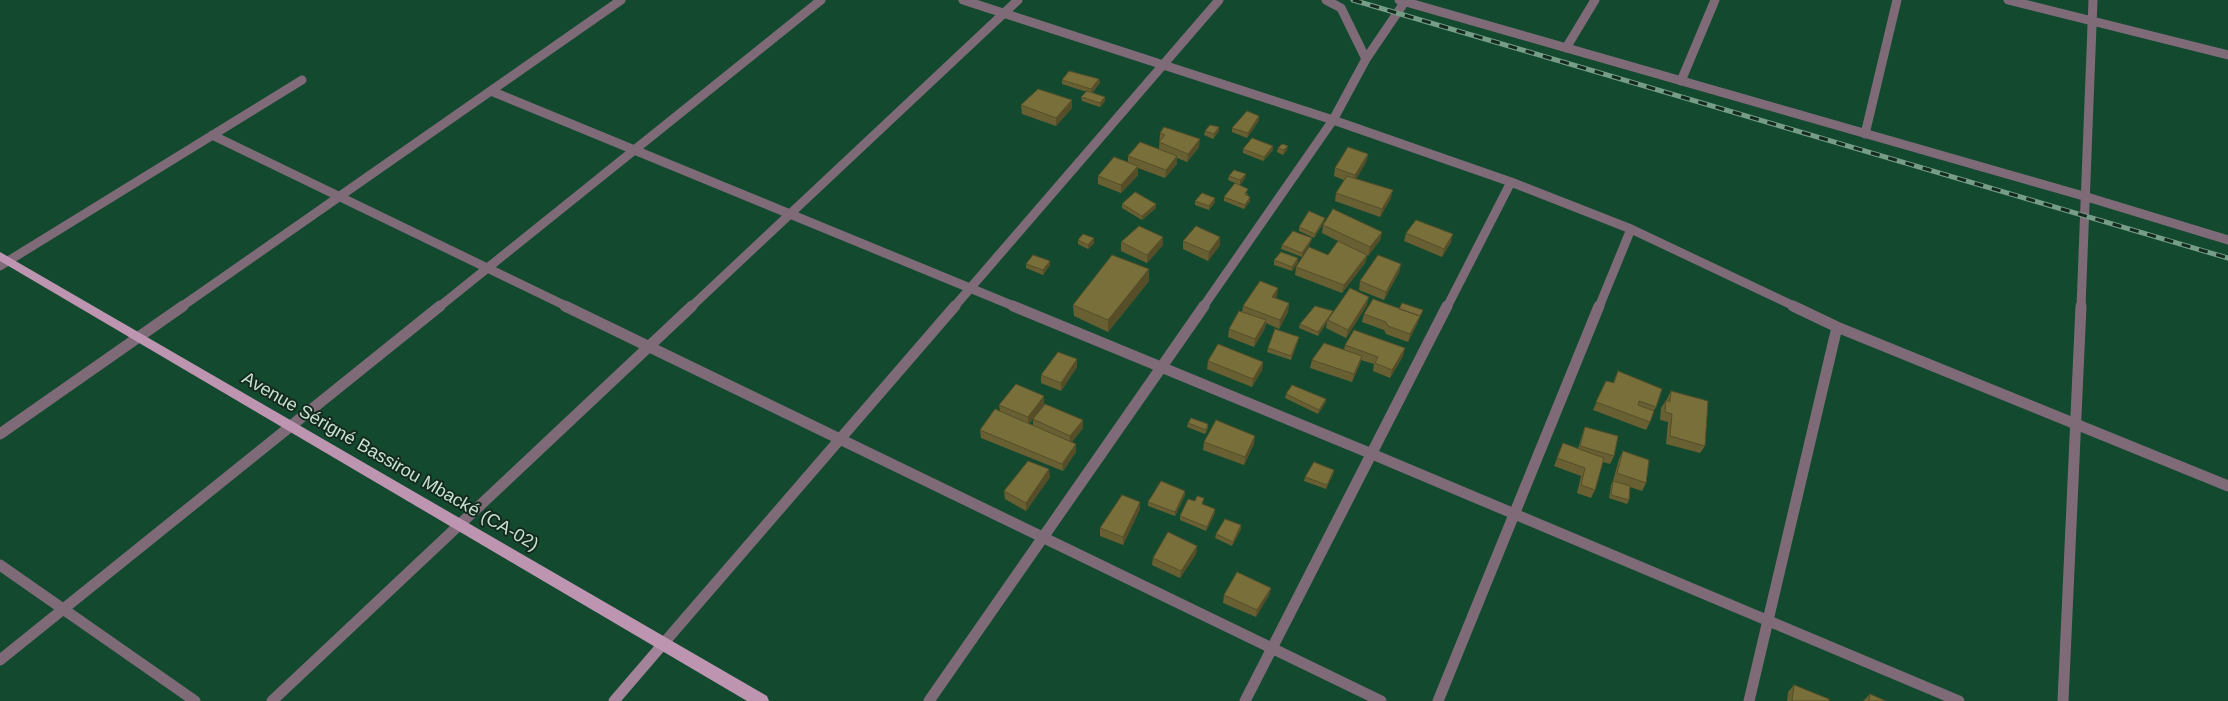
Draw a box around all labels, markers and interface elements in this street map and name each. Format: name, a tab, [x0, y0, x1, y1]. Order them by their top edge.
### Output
street label: Avenue Sérigné Bassirou Mbacké (CA-02)	[238, 368, 542, 556]

